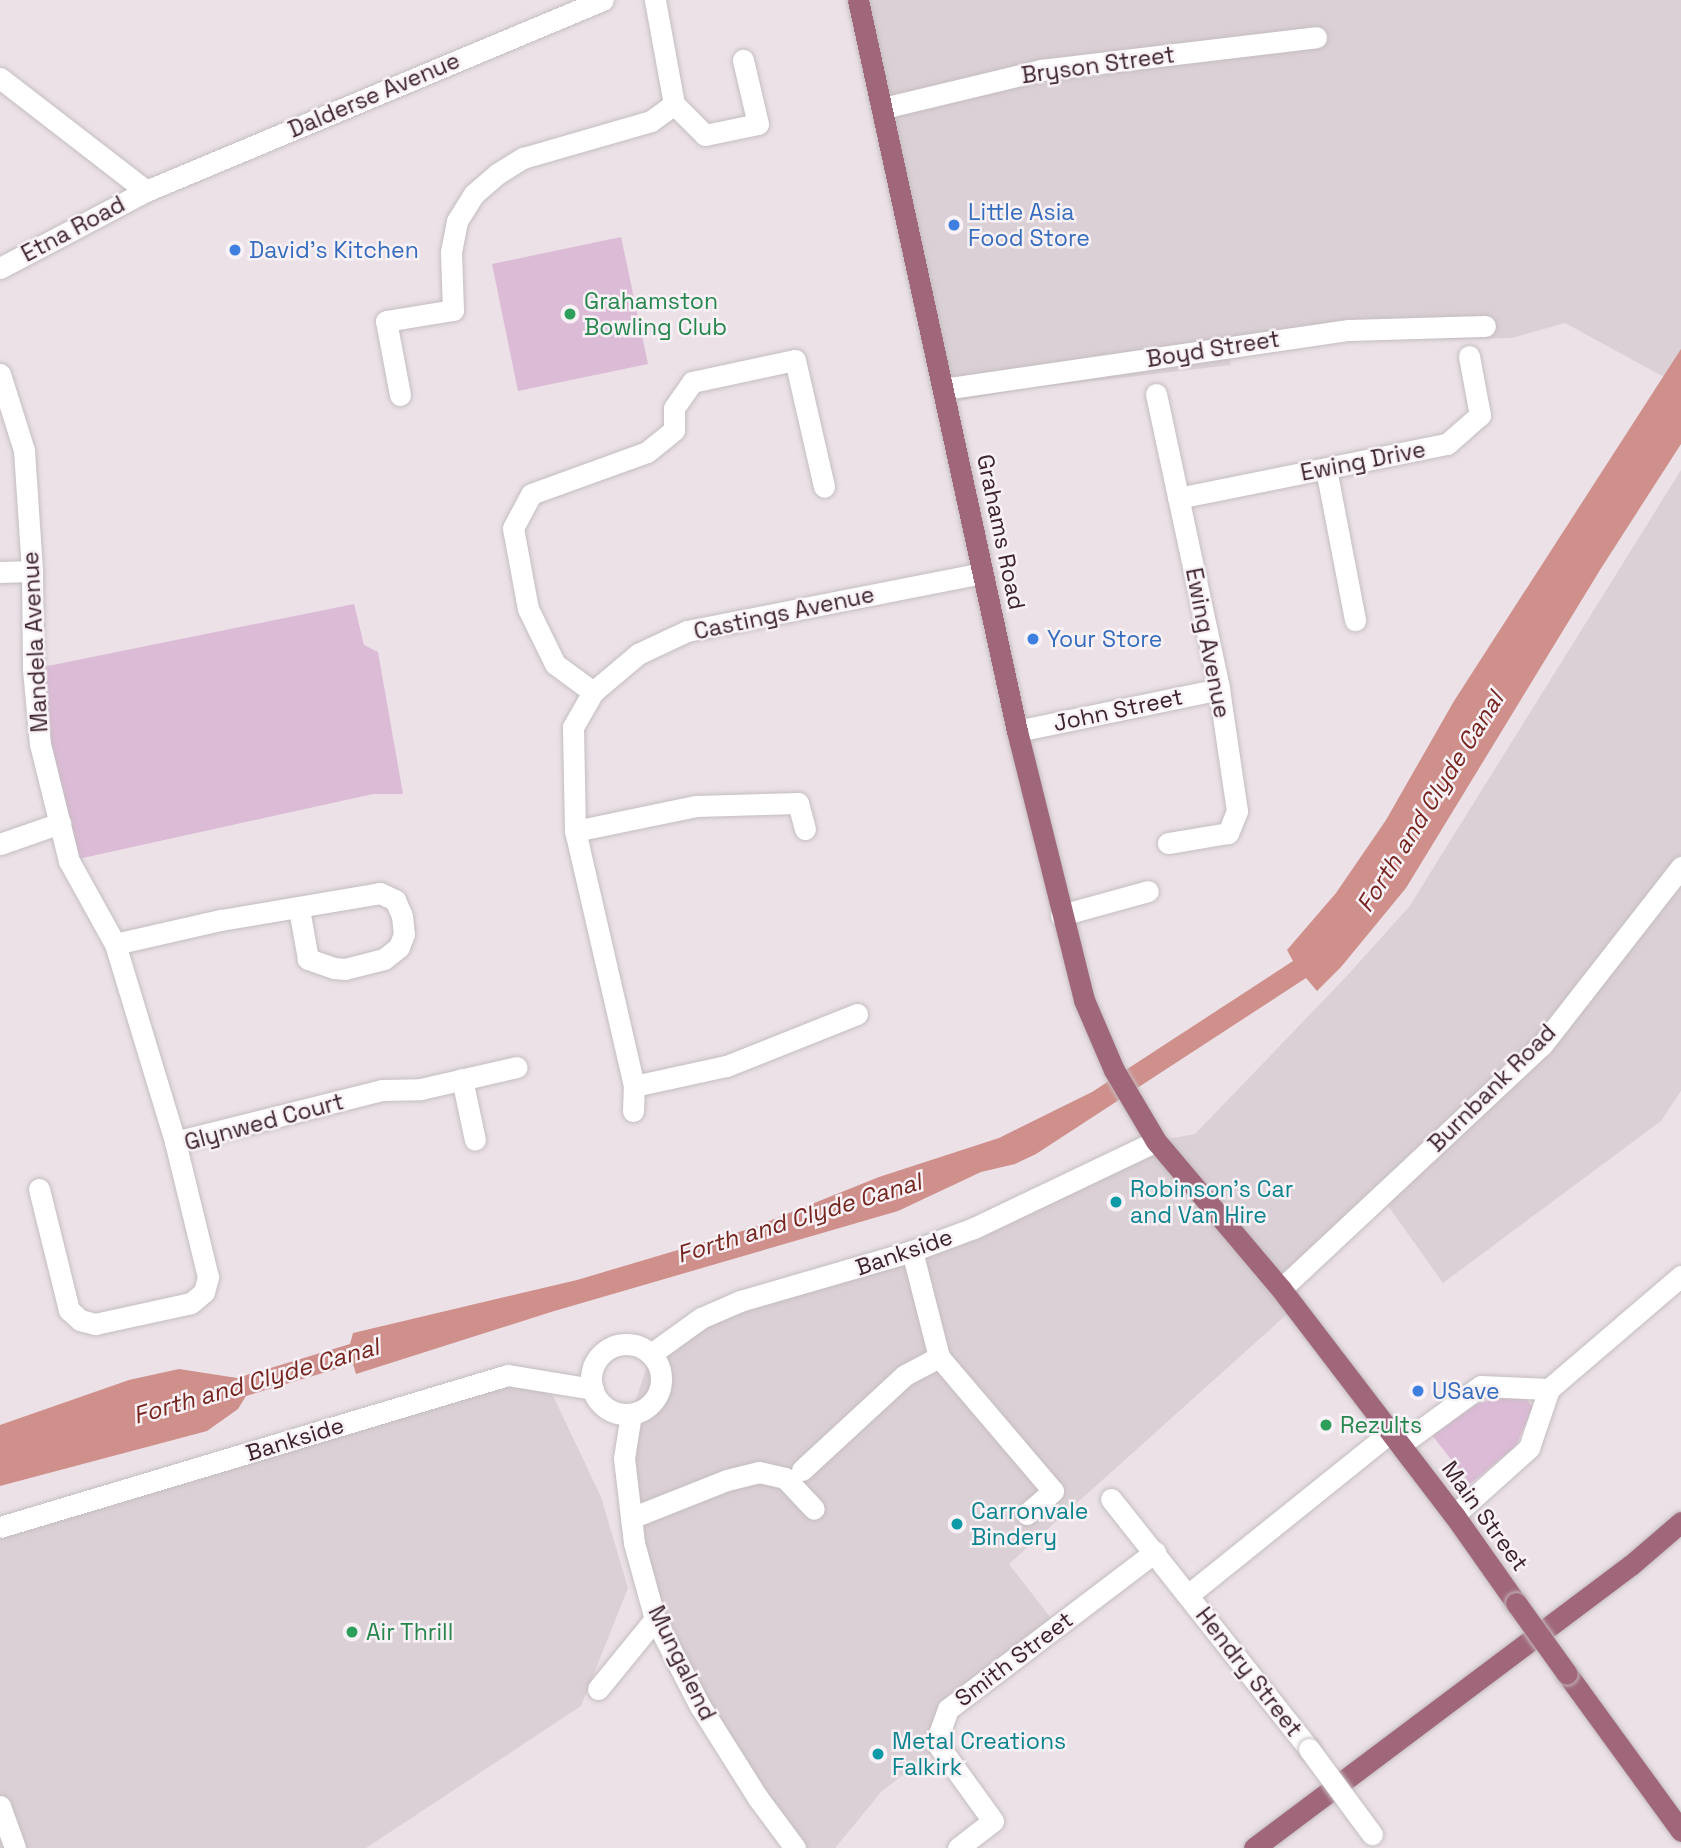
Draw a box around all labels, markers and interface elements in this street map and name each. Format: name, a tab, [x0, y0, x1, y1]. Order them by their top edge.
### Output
street label: Bryson Street	[1020, 41, 1176, 89]
street label: Dalderse Avenue	[284, 46, 464, 144]
street label: Etna Road	[17, 190, 129, 268]
place label: Little Asia Food Store	[968, 198, 1090, 252]
marker: Little Asia Food Store	[946, 217, 962, 233]
place label: David's Kitchen	[249, 236, 419, 264]
marker: David's Kitchen	[227, 242, 243, 258]
place label: Grahamston Bowling Club	[584, 287, 727, 341]
marker: Grahamston Bowling Club	[562, 306, 578, 322]
street label: Boyd Street	[1144, 325, 1282, 373]
street label: Ewing Drive	[1298, 435, 1428, 487]
street label: Grahams Road	[971, 452, 1031, 612]
street label: Mandela Avenue	[16, 551, 54, 733]
street label: Ewing Avenue	[1180, 565, 1236, 721]
street label: Castings Avenue	[691, 580, 877, 646]
place label: Your Store	[1047, 625, 1162, 653]
marker: Your Store	[1025, 631, 1041, 647]
street label: John Street	[1051, 683, 1185, 737]
water label: Forth and Clyde Canal	[1350, 687, 1510, 917]
street label: Burnbank Road	[1423, 1019, 1561, 1157]
street label: Glynwed Court	[181, 1087, 347, 1157]
water label: Forth and Clyde Canal	[673, 1167, 925, 1269]
place label: Robinson's Car and Van Hire	[1130, 1175, 1293, 1229]
marker: Robinson's Car and Van Hire	[1108, 1194, 1124, 1210]
street label: Bankside	[852, 1223, 956, 1281]
water label: Forth and Clyde Canal	[130, 1332, 382, 1430]
place label: USave	[1432, 1377, 1500, 1405]
marker: USave	[1410, 1383, 1426, 1399]
street label: Bankside	[243, 1411, 347, 1467]
place label: Rezults	[1340, 1411, 1422, 1439]
marker: Rezults	[1318, 1417, 1334, 1433]
street label: Main Street	[1436, 1456, 1534, 1576]
place label: Carronvale Bindery	[971, 1497, 1088, 1551]
marker: Carronvale Bindery	[949, 1516, 965, 1532]
street label: Mungalend	[642, 1601, 722, 1725]
street label: Hendry Street	[1190, 1602, 1308, 1742]
street label: Smith Street	[950, 1606, 1078, 1712]
place label: Air Thrill	[366, 1618, 454, 1646]
marker: Air Thrill	[344, 1624, 360, 1640]
place label: Metal Creations Falkirk	[892, 1727, 1066, 1781]
marker: Metal Creations Falkirk	[870, 1746, 886, 1762]

